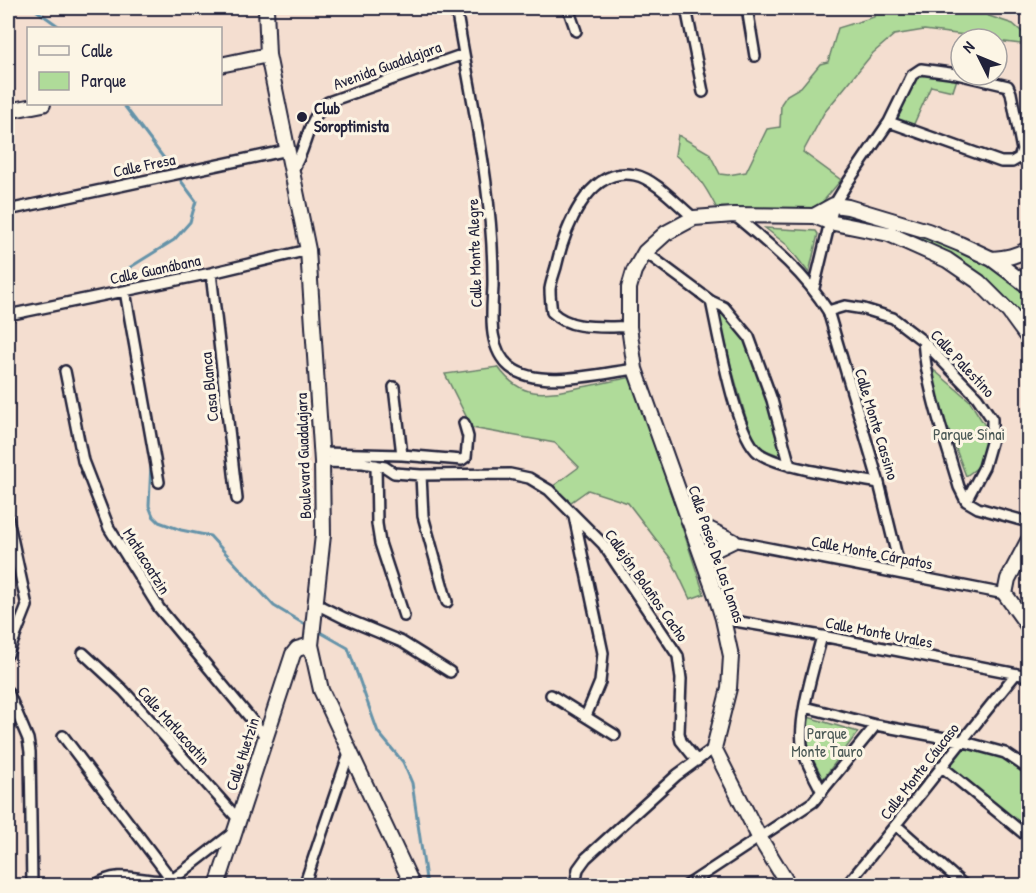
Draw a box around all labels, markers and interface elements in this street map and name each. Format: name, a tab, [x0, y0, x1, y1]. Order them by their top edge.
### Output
legend	[27, 27, 222, 105]
north arrow	[949, 27, 1009, 87]
street label: Avenida Guadalajara	[330, 35, 444, 95]
text: N	[957, 36, 979, 57]
text: Calle	[81, 38, 113, 63]
text: Parque	[81, 68, 126, 93]
place label: Club Soroptimista	[314, 97, 389, 138]
marker: Club Soroptimista	[295, 110, 309, 124]
street label: Calle Fresa	[111, 148, 177, 182]
street label: Calle Monte Alegre	[461, 198, 487, 308]
street label: Calle Guanábana	[108, 249, 202, 289]
street label: Calle Palestino	[926, 324, 1001, 402]
street label: Casa Blanca	[194, 351, 224, 423]
street label: Calle Monte Cassino	[850, 366, 905, 483]
street label: Boulevard Guadalajara	[290, 393, 316, 519]
park label: Parque Sinai	[933, 423, 1005, 445]
street label: Calle Paseo De Las Lomas	[683, 482, 751, 626]
street label: Matlacoatzin	[118, 524, 176, 598]
street label: Callejón Bolaños Cacho	[600, 524, 694, 646]
street label: Calle Monte Cárpatos	[809, 529, 935, 575]
street label: Calle Monte Urales	[824, 611, 934, 653]
street label: Calle Matlacoatin	[133, 681, 215, 769]
street label: Calle Huetzin	[220, 715, 264, 793]
street label: Calle Monte Cáucaso	[874, 718, 964, 824]
park label: Parque Monte Tauro	[791, 722, 863, 762]

